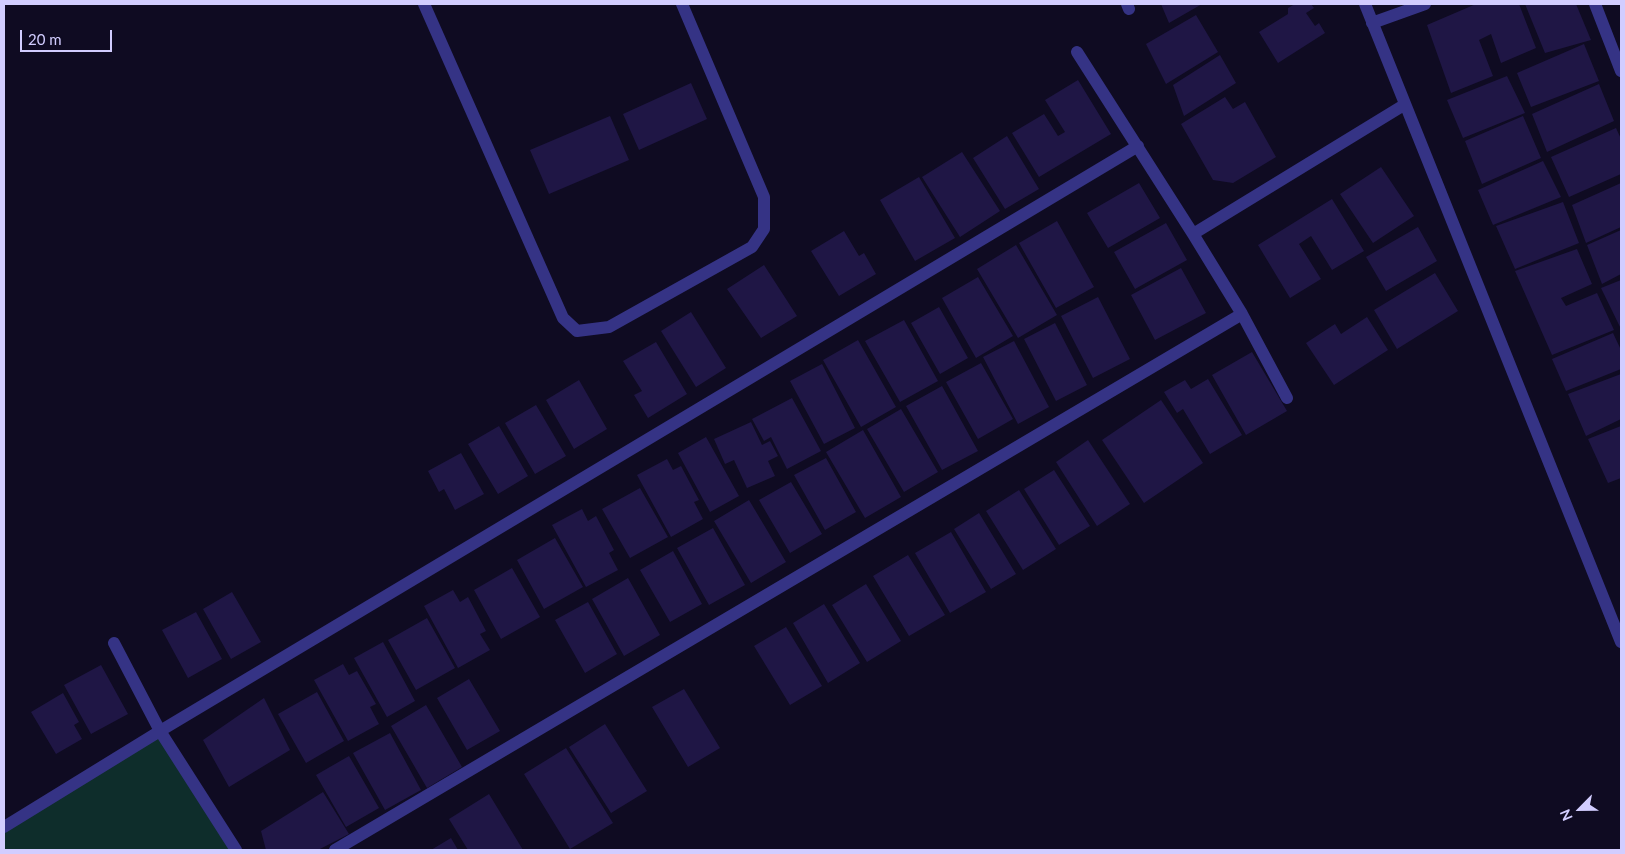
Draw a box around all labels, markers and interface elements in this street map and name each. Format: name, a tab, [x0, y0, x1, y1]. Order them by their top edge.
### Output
scale bar	[22, 20, 115, 52]
text: 20 m	[28, 30, 62, 48]
north arrow	[1555, 784, 1605, 834]
text: N	[1556, 807, 1576, 823]

